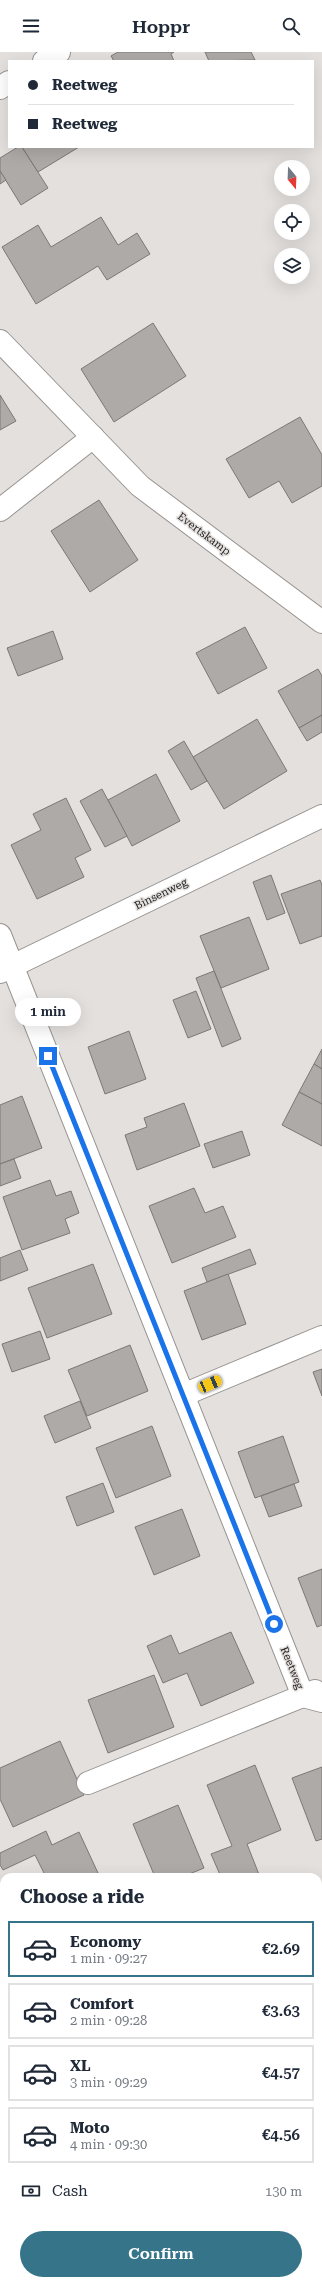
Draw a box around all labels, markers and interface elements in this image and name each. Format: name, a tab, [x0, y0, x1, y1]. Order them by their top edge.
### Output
icon: menu	[20, 15, 42, 37]
icon: search	[280, 15, 302, 37]
text: Hoppr	[132, 16, 190, 37]
text: Reetweg	[52, 76, 117, 94]
text: Reetweg	[52, 115, 117, 133]
north arrow	[274, 160, 310, 196]
map controls	[274, 160, 310, 284]
button: locate	[274, 204, 310, 240]
button: layers	[274, 248, 310, 284]
street label: Evertskamp	[175, 510, 233, 558]
street label: Binsenweg	[132, 875, 190, 912]
callout: 1 min	[15, 998, 81, 1026]
text: 1 min	[30, 1004, 66, 1019]
route end	[39, 1047, 57, 1065]
car	[197, 1374, 223, 1394]
route start	[265, 1615, 283, 1633]
street label: Reetweg	[278, 1645, 307, 1692]
text: Choose a ride	[20, 1886, 144, 1907]
icon: car	[22, 1931, 58, 1967]
text: Economy	[70, 1933, 141, 1951]
text: €2.69	[262, 1940, 300, 1958]
text: 1 min · 09:27	[70, 1951, 147, 1966]
icon: car	[22, 1993, 58, 2029]
text: Comfort	[70, 1995, 134, 2013]
text: €3.63	[262, 2002, 300, 2020]
text: 2 min · 09:28	[70, 2013, 147, 2028]
icon: car	[22, 2055, 58, 2091]
text: XL	[70, 2057, 91, 2075]
text: €4.57	[262, 2064, 300, 2082]
text: 3 min · 09:29	[70, 2075, 147, 2090]
icon: car	[22, 2117, 58, 2153]
text: Moto	[70, 2119, 110, 2137]
text: €4.56	[262, 2126, 300, 2144]
text: 4 min · 09:30	[70, 2137, 147, 2152]
icon: cash	[20, 2180, 42, 2202]
text: Cash	[52, 2182, 88, 2200]
text: 130 m	[265, 2184, 302, 2199]
button: Confirm	[20, 2231, 302, 2277]

